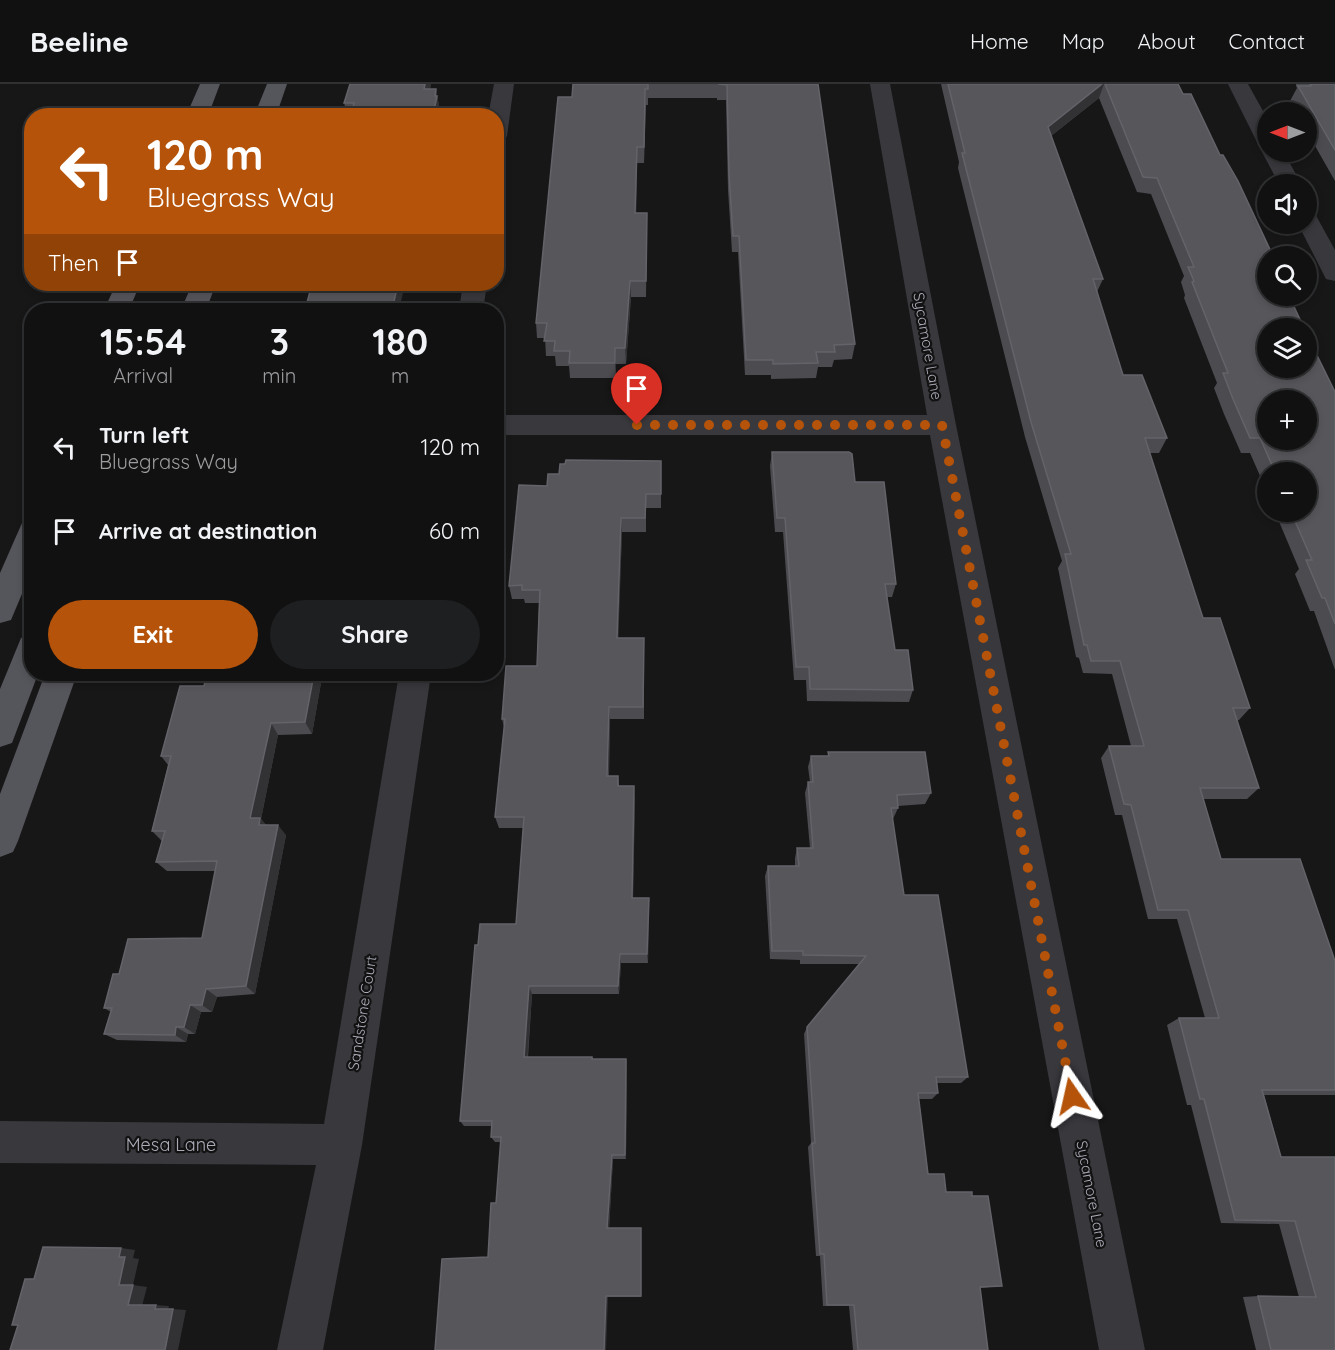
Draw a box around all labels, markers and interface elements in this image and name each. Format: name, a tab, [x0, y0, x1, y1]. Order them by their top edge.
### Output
text: Beeline	[30, 24, 129, 59]
text: Home	[970, 28, 1029, 54]
text: Map	[1062, 28, 1105, 54]
text: About	[1138, 28, 1196, 54]
text: Contact	[1229, 28, 1305, 54]
north arrow	[1257, 102, 1317, 162]
map controls	[1257, 102, 1317, 522]
text: 120 m	[147, 128, 264, 181]
icon: left	[48, 132, 126, 210]
button: sound	[1257, 174, 1317, 234]
text: Bluegrass Way	[147, 180, 335, 214]
icon: arrive	[111, 246, 144, 279]
button: search	[1257, 246, 1317, 306]
text: Then	[48, 249, 99, 277]
street label: Sycamore Lane	[909, 291, 947, 401]
button: layers	[1257, 318, 1317, 378]
text: 15:54	[100, 319, 186, 364]
text: 3	[270, 319, 289, 364]
text: 180	[372, 319, 428, 364]
text: Arrival	[113, 363, 173, 388]
text: min	[262, 363, 296, 388]
text: m	[391, 363, 409, 388]
pin	[611, 363, 662, 425]
icon: arrive	[620, 372, 653, 405]
button: +	[1257, 390, 1317, 450]
text: Turn left	[99, 421, 189, 449]
icon: left	[48, 431, 81, 464]
text: 120 m	[421, 433, 480, 461]
text: Bluegrass Way	[99, 449, 238, 474]
button: −	[1257, 462, 1317, 522]
icon: arrive	[48, 515, 81, 548]
text: Arrive at destination	[99, 517, 317, 545]
text: 60 m	[429, 517, 480, 545]
button: Exit	[48, 600, 258, 669]
button: Share	[270, 600, 480, 669]
street label: Sandstone Court	[344, 954, 380, 1072]
position arrow	[1040, 1064, 1104, 1128]
street label: Mesa Lane	[126, 1133, 216, 1156]
street label: Sycamore Lane	[1072, 1139, 1112, 1249]

